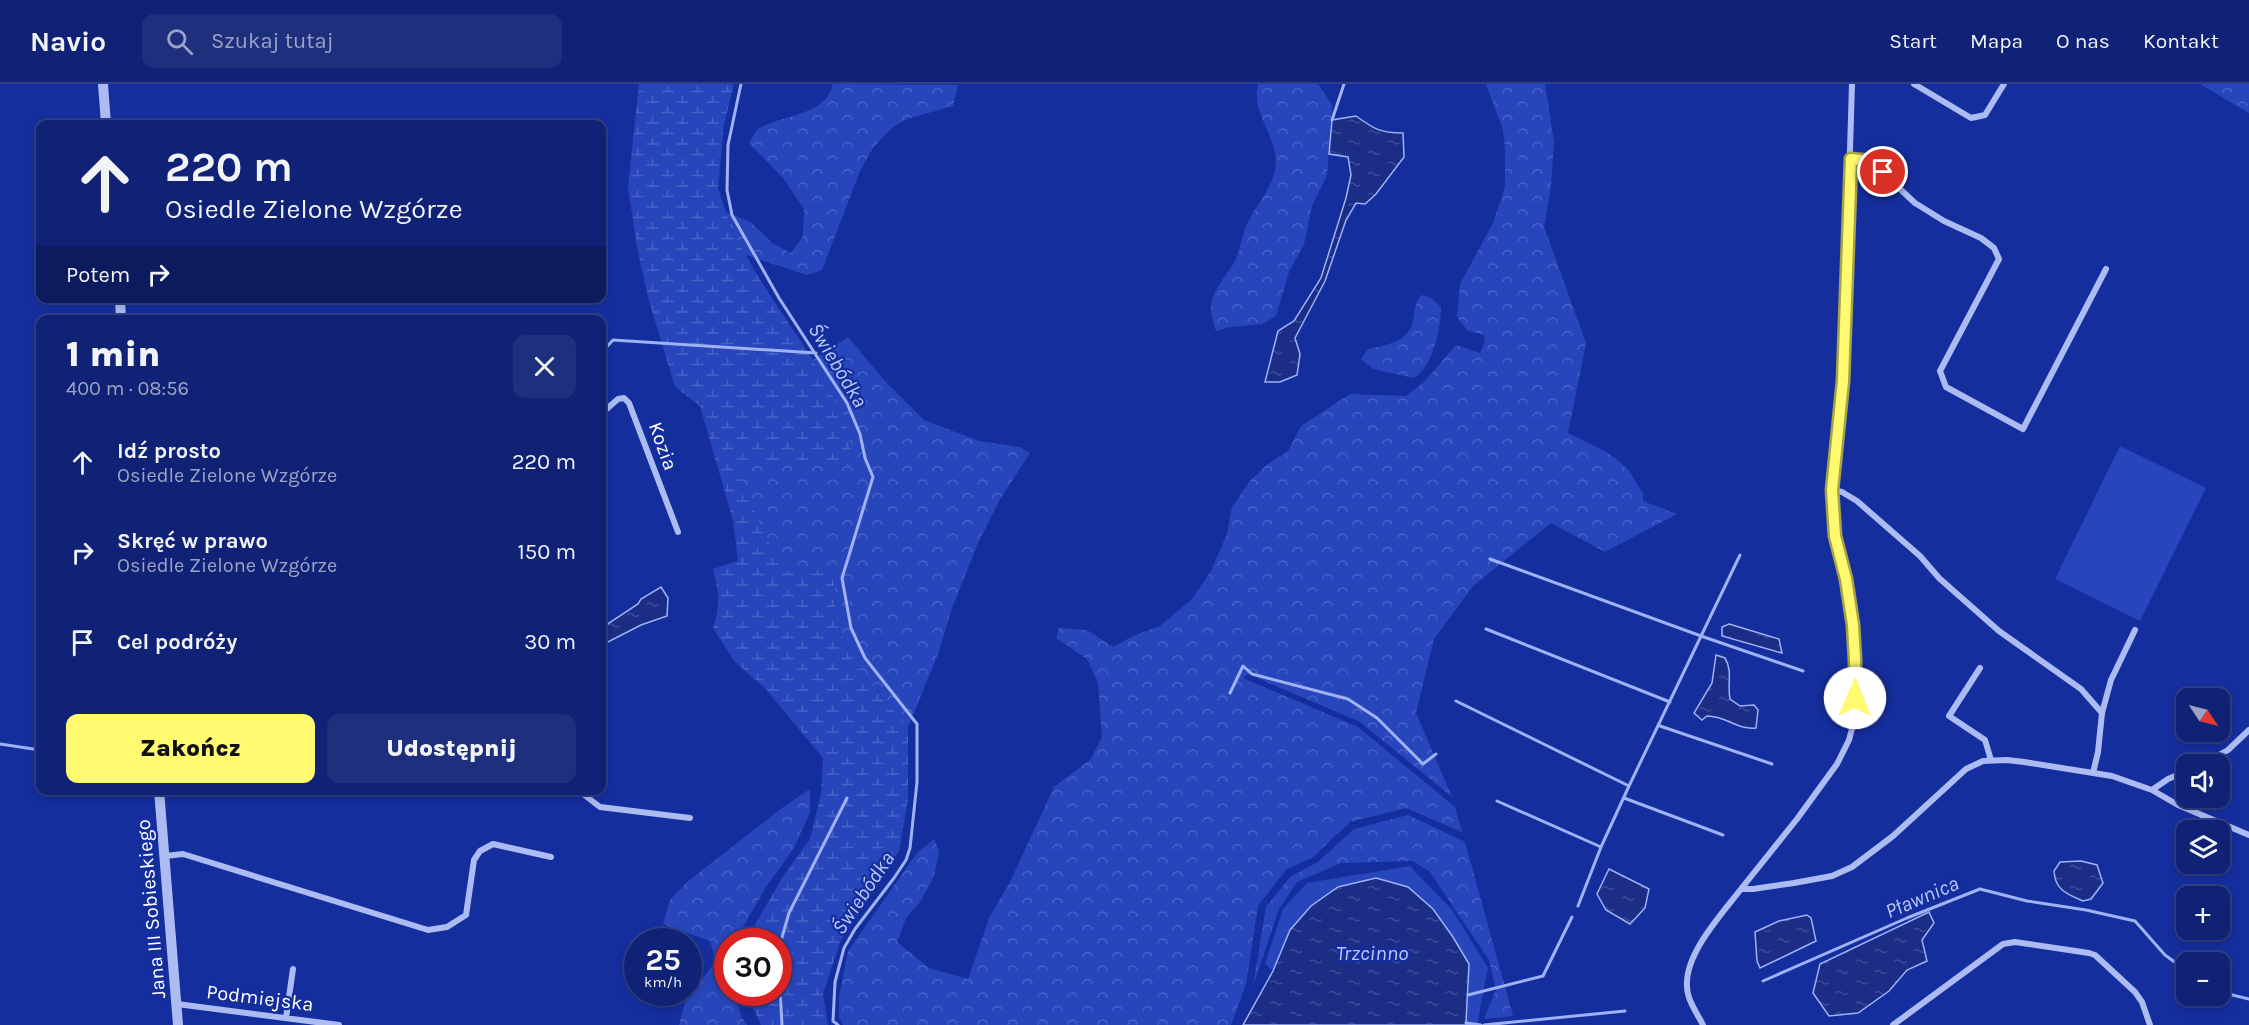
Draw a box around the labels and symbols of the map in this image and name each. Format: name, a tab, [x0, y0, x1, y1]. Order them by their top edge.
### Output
pin	[1857, 146, 1908, 197]
water label: Świebódka	[803, 318, 873, 412]
street label: Kozia	[644, 419, 682, 473]
position arrow	[1823, 666, 1887, 730]
north arrow	[2176, 688, 2230, 742]
street label: Jana III Sobieskiego	[132, 818, 170, 1000]
water label: Świebódka	[827, 847, 899, 939]
water label: Pławnica	[1882, 871, 1962, 923]
speed limit sign: 30	[714, 928, 792, 1006]
water label: Trzcinno	[1336, 941, 1409, 965]
street label: Podmiejska	[205, 980, 315, 1016]

